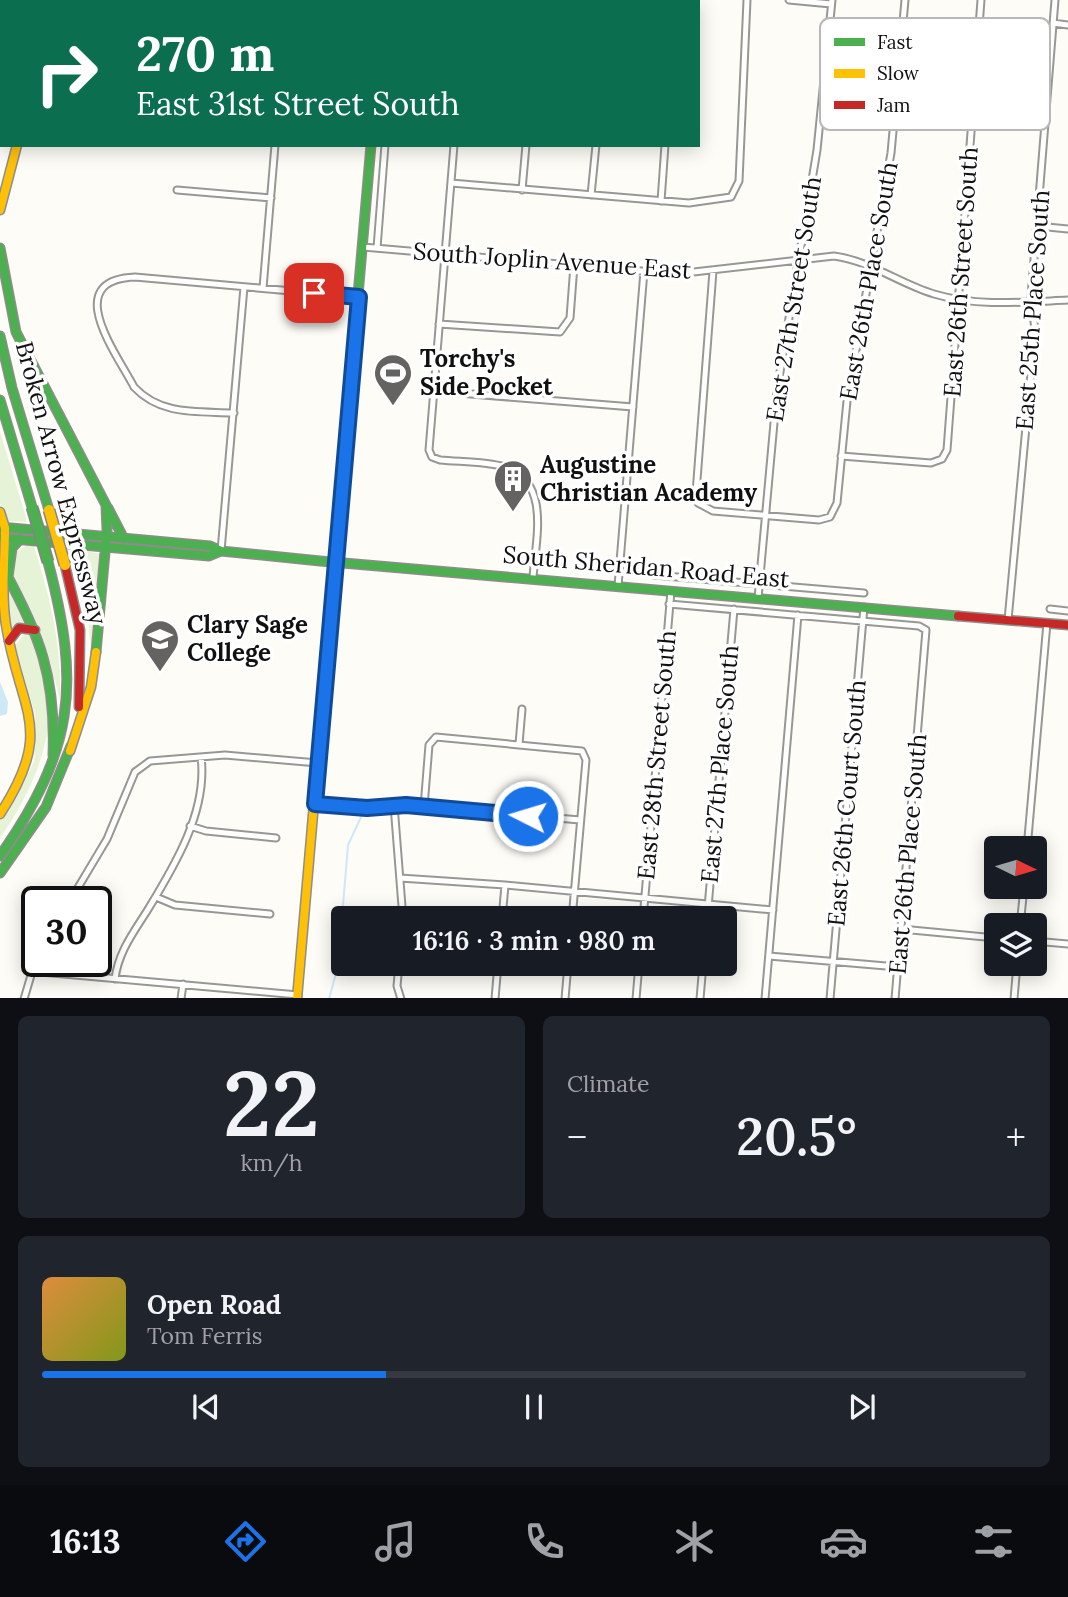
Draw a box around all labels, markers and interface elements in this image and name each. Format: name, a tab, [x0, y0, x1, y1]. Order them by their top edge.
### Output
legend	[820, 18, 1050, 130]
text: 270 m	[136, 22, 274, 84]
icon: right	[21, 28, 112, 119]
text: Fast	[877, 30, 913, 54]
text: Slow	[877, 61, 920, 85]
text: East 31st Street South	[136, 83, 460, 124]
text: Jam	[876, 93, 911, 117]
street label: East 26th Street South	[936, 146, 985, 398]
street label: East 26th Place South	[832, 159, 905, 403]
street label: East 27th Street South	[759, 174, 828, 424]
street label: East 25th Place South	[1009, 189, 1056, 431]
street label: South Joplin Avenue East	[412, 235, 693, 286]
pin	[284, 263, 344, 323]
icon: arrive	[295, 274, 333, 312]
street label: Broken Arrow Expressway	[9, 338, 114, 628]
place label: Torchy's Side Pocket	[420, 343, 554, 402]
sports icon: Torchy's Side Pocket	[372, 352, 414, 407]
place label: Augustine Christian Academy	[540, 449, 758, 508]
building icon: Augustine Christian Academy	[492, 458, 534, 513]
street label: South Sheridan Road East	[502, 539, 791, 595]
place label: Clary Sage College	[187, 609, 308, 668]
school or university icon: Clary Sage College	[139, 618, 181, 673]
street label: East 28th Street South	[630, 629, 683, 881]
street label: East 27th Place South	[694, 644, 745, 884]
street label: East 26th Court South	[820, 678, 873, 928]
street label: East 26th Place South	[882, 732, 933, 976]
position arrow	[491, 779, 565, 853]
north arrow	[984, 836, 1046, 900]
map controls	[984, 836, 1047, 976]
speed limit sign: 30	[21, 886, 112, 977]
button: layers	[984, 913, 1047, 976]
text: 16:16 · 3 min · 980 m	[413, 924, 655, 957]
text: 22	[223, 1044, 320, 1161]
text: Climate	[567, 1069, 649, 1098]
text: 20.5°	[736, 1103, 857, 1169]
text: −	[567, 1113, 587, 1161]
text: +	[1006, 1113, 1026, 1161]
text: km/h	[240, 1148, 303, 1177]
text: Open Road	[147, 1288, 281, 1321]
text: Tom Ferris	[147, 1321, 262, 1350]
icon: previous	[187, 1388, 225, 1426]
icon: pause	[515, 1388, 553, 1426]
icon: next	[843, 1388, 881, 1426]
icon: directions	[221, 1517, 270, 1566]
icon: music	[371, 1517, 420, 1566]
icon: phone	[520, 1517, 569, 1566]
icon: climate	[670, 1517, 719, 1566]
icon: car	[819, 1517, 868, 1566]
icon: filters	[969, 1517, 1018, 1566]
text: 16:13	[50, 1521, 121, 1562]

